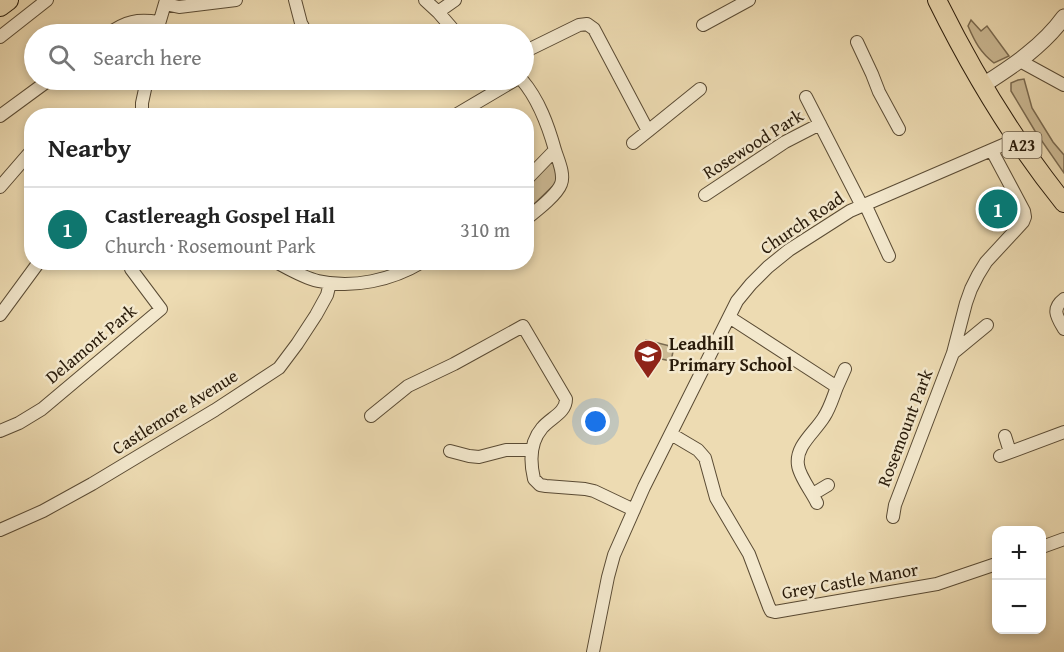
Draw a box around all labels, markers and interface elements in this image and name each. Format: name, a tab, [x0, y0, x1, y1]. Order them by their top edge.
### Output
search box	[24, 24, 534, 90]
icon: search	[45, 41, 78, 74]
text: Search here	[93, 41, 202, 73]
street label: Rosewood Park	[697, 101, 809, 185]
text: Nearby	[48, 128, 131, 167]
road number: A23	[1002, 132, 1042, 158]
street label: Church Road	[754, 184, 849, 261]
pin: 1	[978, 186, 1018, 232]
text: Castlereagh Gospel Hall	[105, 199, 335, 231]
text: 1	[62, 215, 73, 244]
text: 310 m	[460, 215, 510, 244]
text: Church · Rosemount Park	[105, 231, 316, 260]
street label: Delamont Park	[39, 297, 143, 390]
place label: Leadhill Primary School	[669, 330, 793, 378]
school or university icon: Leadhill Primary School	[632, 338, 664, 380]
street label: Castlemore Avenue	[107, 362, 243, 461]
street label: Rosemount Park	[870, 364, 940, 491]
your location	[581, 407, 610, 436]
map controls	[992, 526, 1046, 634]
button: +	[992, 526, 1046, 580]
street label: Grey Castle Manor	[779, 555, 921, 606]
button: −	[992, 580, 1046, 634]

